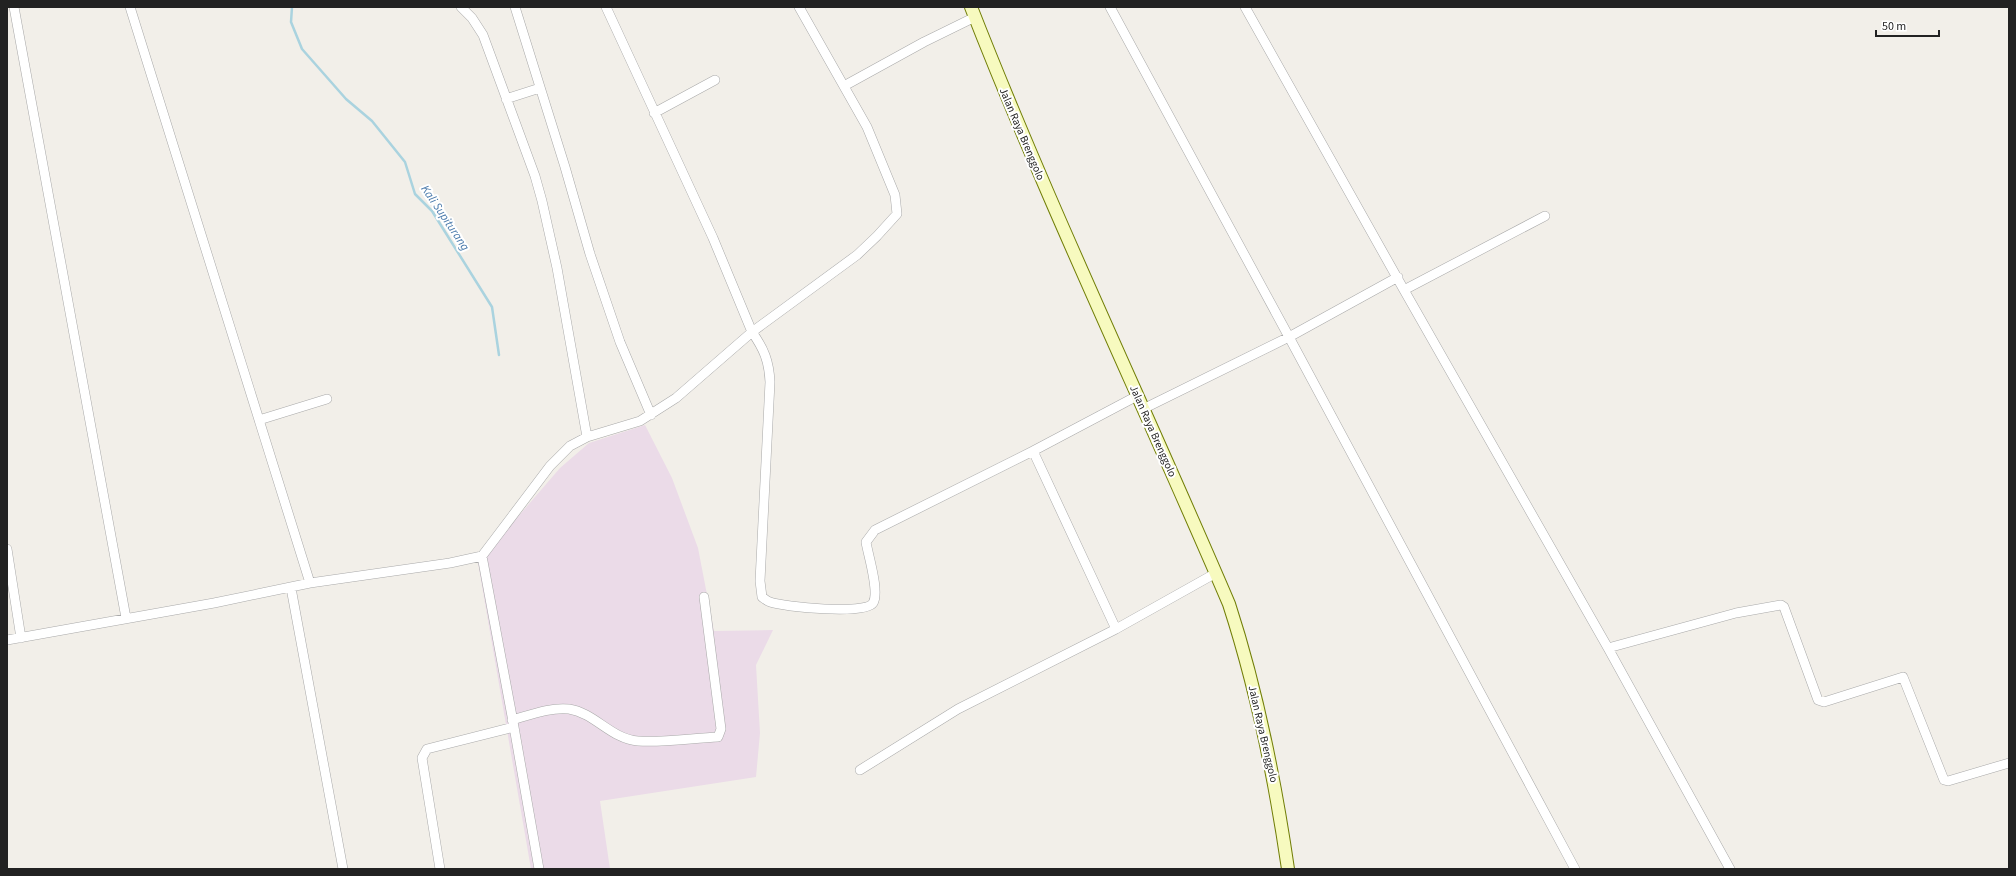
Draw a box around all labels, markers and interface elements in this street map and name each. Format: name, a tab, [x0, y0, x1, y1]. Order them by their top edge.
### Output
scale bar	[1876, 12, 1939, 38]
text: 50 m	[1882, 18, 1906, 35]
street label: Jalan Raya Brenggolo	[996, 85, 1048, 183]
water label: Kali Supiturang	[417, 182, 473, 254]
street label: Jalan Raya Brenggolo	[1126, 383, 1180, 479]
street label: Jalan Raya Brenggolo	[1245, 684, 1281, 784]

